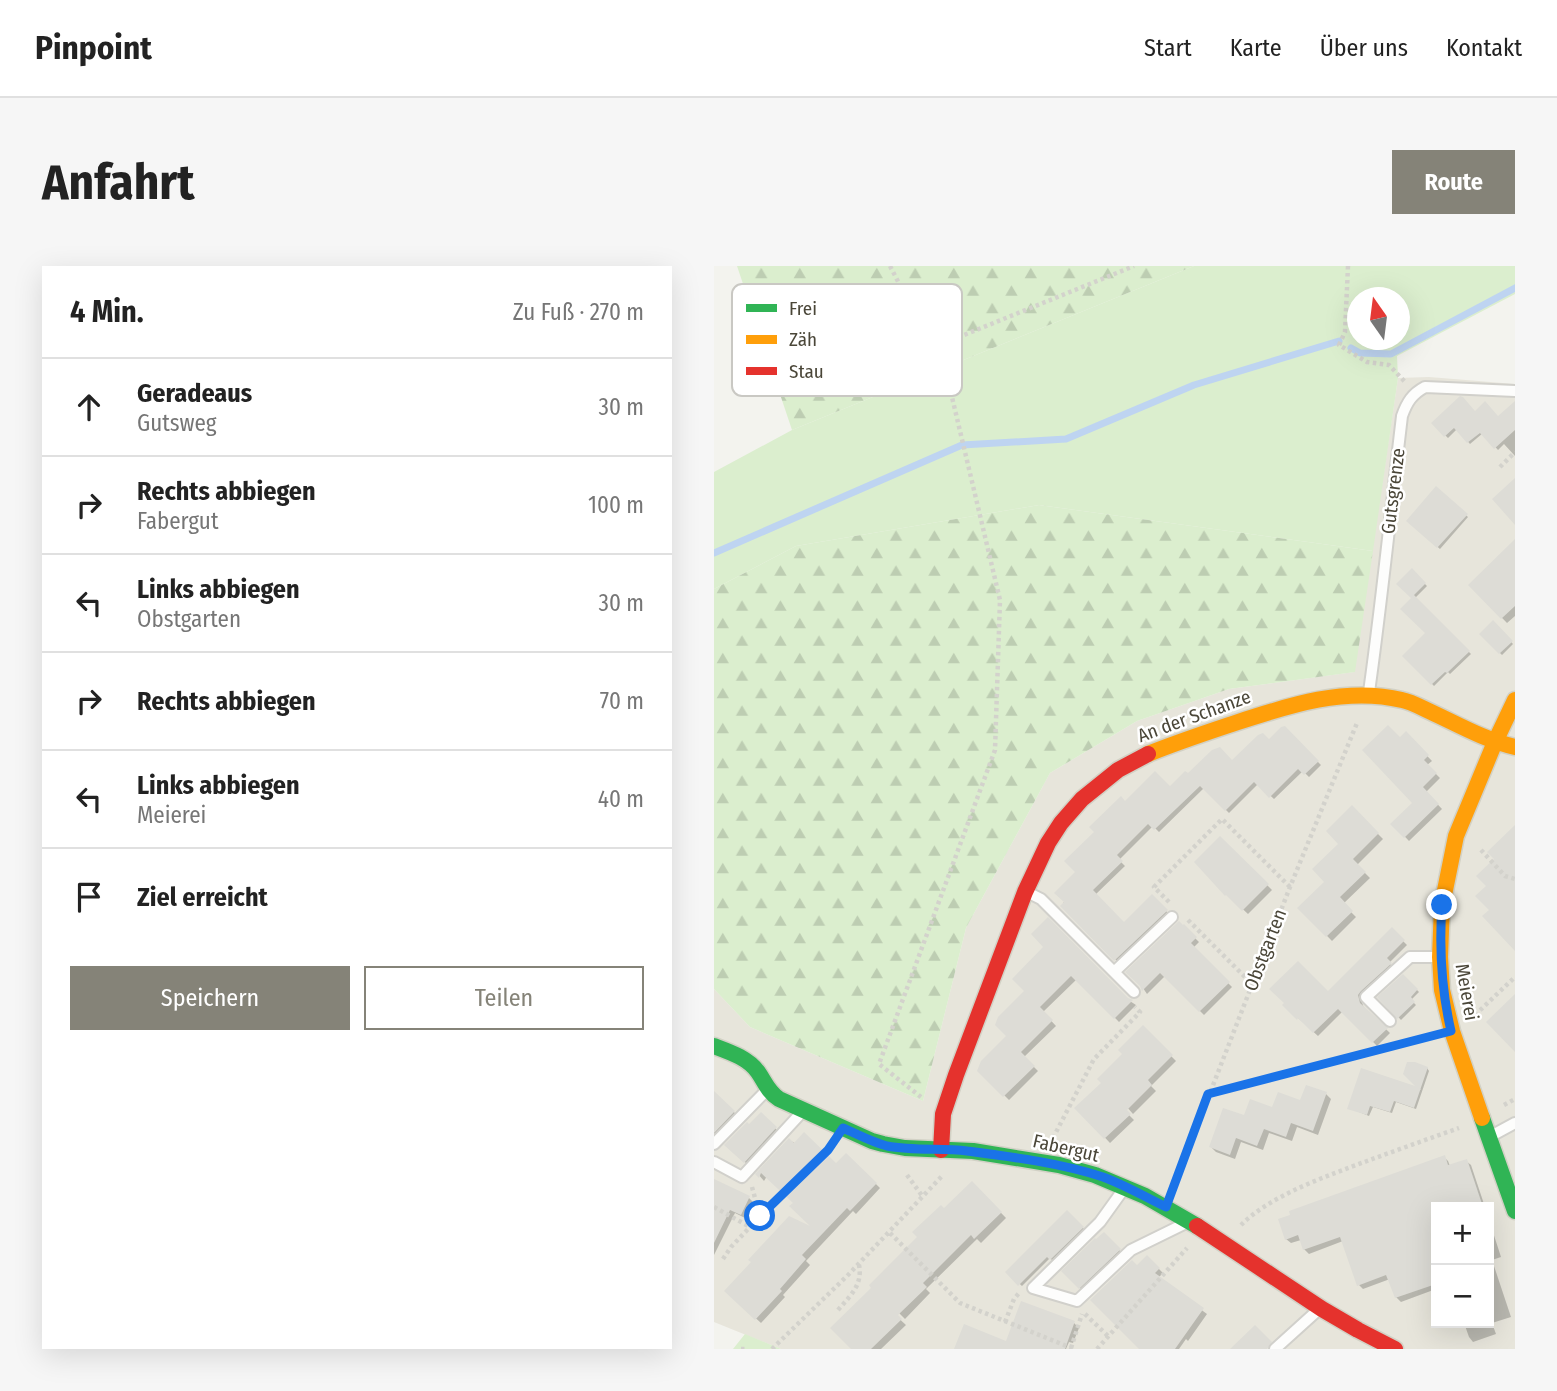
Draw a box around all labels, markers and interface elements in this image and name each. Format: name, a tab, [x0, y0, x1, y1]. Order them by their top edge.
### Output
text: Pinpoint	[35, 28, 152, 68]
text: Start	[1144, 34, 1192, 62]
text: Karte	[1230, 34, 1282, 62]
text: Über uns	[1320, 34, 1408, 62]
text: Kontakt	[1446, 34, 1522, 62]
button: Route	[1392, 150, 1515, 214]
text: Anfahrt	[42, 153, 195, 212]
legend	[732, 284, 962, 396]
north arrow	[1347, 287, 1410, 350]
text: 4 Min.	[70, 294, 144, 330]
text: Frei	[789, 297, 817, 320]
text: Zu Fuß · 270 m	[513, 298, 644, 326]
text: Zäh	[789, 328, 817, 351]
text: Stau	[789, 360, 824, 383]
text: Geradeaus	[137, 378, 252, 409]
icon: ahead	[70, 388, 108, 426]
text: 30 m	[599, 393, 644, 421]
text: Gutsweg	[137, 409, 217, 437]
street label: Gutsgrenze	[1376, 447, 1410, 535]
text: Rechts abbiegen	[137, 476, 316, 507]
icon: right	[70, 486, 108, 524]
text: 100 m	[588, 491, 644, 519]
text: Fabergut	[137, 507, 218, 535]
text: Links abbiegen	[137, 574, 300, 605]
icon: left	[70, 584, 108, 622]
text: 30 m	[599, 589, 644, 617]
text: Obstgarten	[137, 605, 241, 633]
icon: right	[70, 682, 108, 720]
street label: An der Schanze	[1134, 685, 1254, 747]
text: Rechts abbiegen	[137, 686, 316, 717]
text: 70 m	[600, 687, 644, 715]
text: Links abbiegen	[137, 770, 300, 801]
icon: left	[70, 780, 108, 818]
text: 40 m	[598, 785, 644, 813]
text: Meierei	[137, 801, 206, 829]
icon: arrive	[70, 878, 108, 916]
text: Ziel erreicht	[137, 882, 268, 913]
route end	[1426, 889, 1457, 920]
street label: Obstgarten	[1239, 906, 1291, 994]
street label: Meierei	[1451, 962, 1483, 1022]
button: Speichern	[70, 966, 350, 1030]
button: Teilen	[364, 966, 644, 1030]
street label: Fabergut	[1031, 1129, 1102, 1167]
route start	[744, 1200, 775, 1231]
map controls	[1431, 1202, 1494, 1328]
button: +	[1431, 1202, 1494, 1265]
button: −	[1431, 1265, 1494, 1328]

